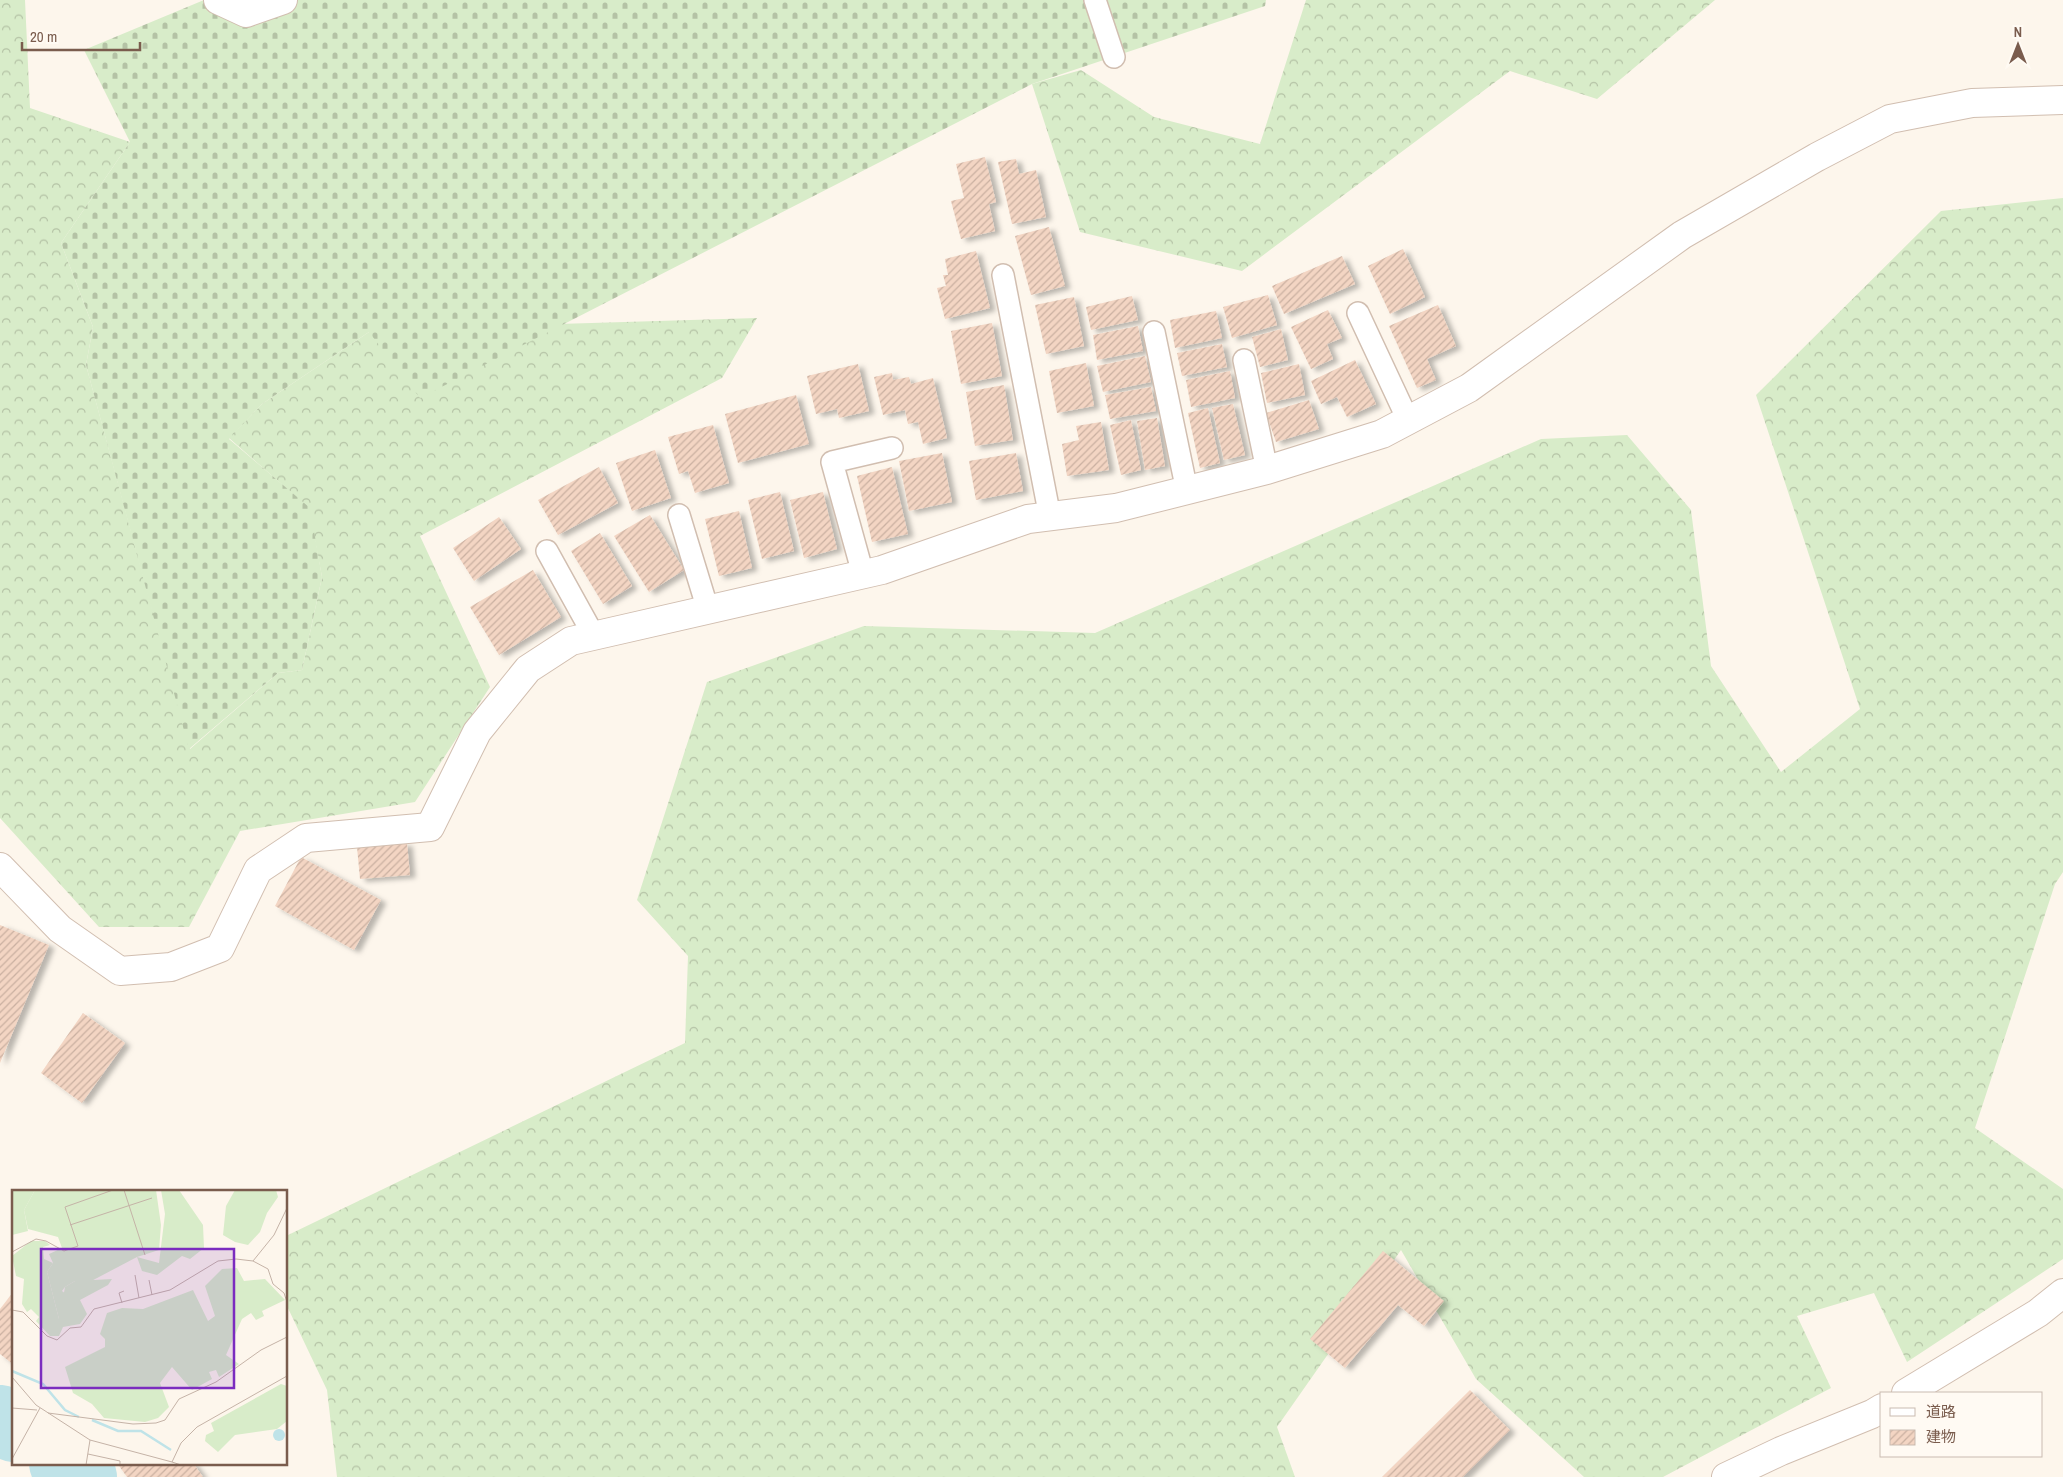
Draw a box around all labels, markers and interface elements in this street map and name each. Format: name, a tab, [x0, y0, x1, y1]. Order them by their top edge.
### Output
scale bar	[22, 20, 140, 52]
north arrow	[1993, 20, 2043, 70]
text: N	[2014, 23, 2022, 41]
text: 20 m	[30, 26, 57, 47]
inset map	[12, 1190, 288, 1464]
legend	[1880, 1392, 2043, 1457]
text: 道路	[1926, 1401, 1956, 1422]
text: 建物	[1926, 1426, 1956, 1447]

